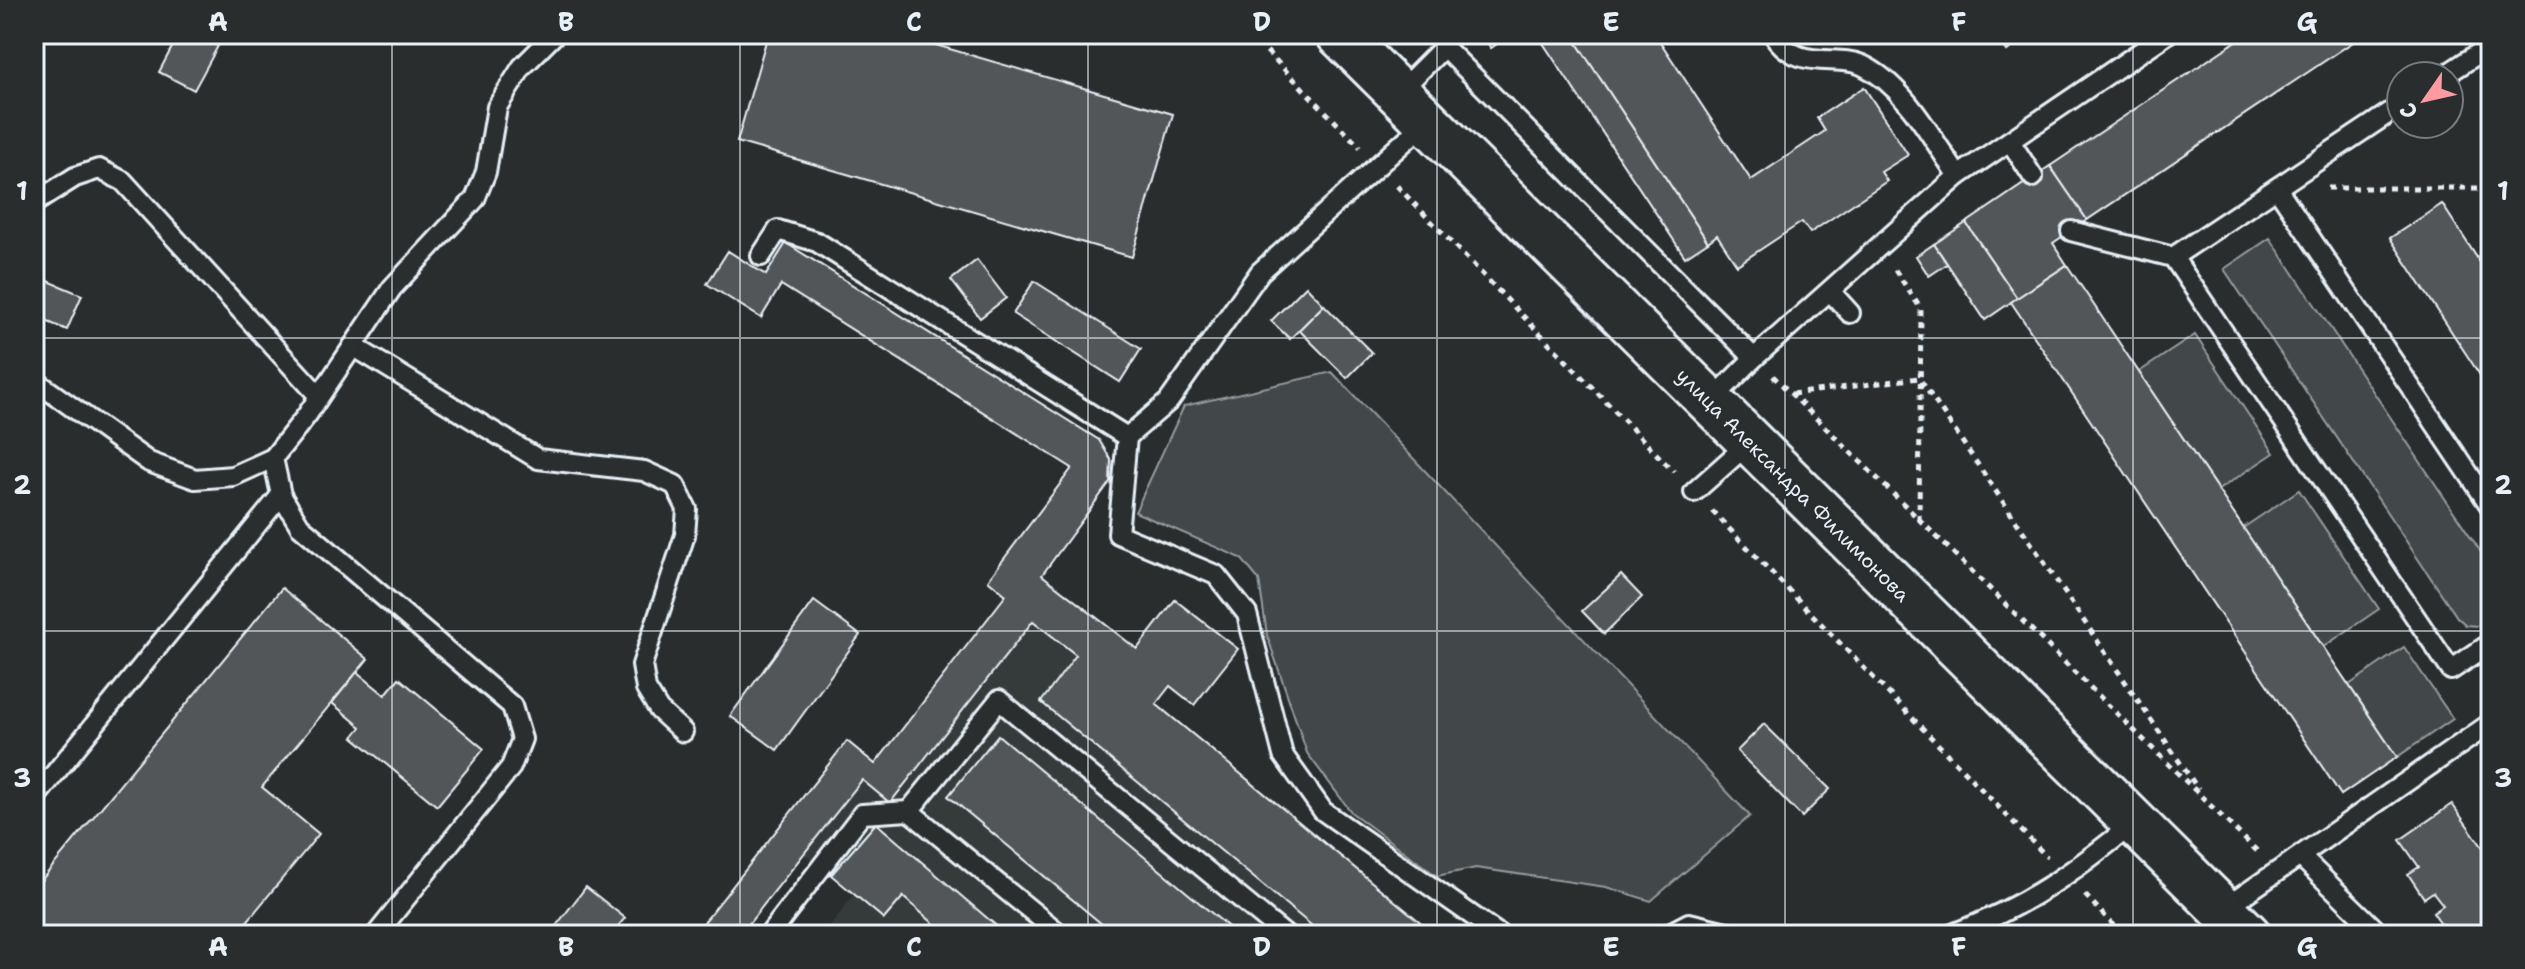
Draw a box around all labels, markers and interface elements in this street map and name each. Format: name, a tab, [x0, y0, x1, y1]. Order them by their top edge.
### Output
text: A	[208, 4, 228, 39]
text: B	[558, 4, 574, 39]
text: C	[906, 4, 922, 39]
text: D	[1253, 4, 1271, 39]
text: E	[1602, 4, 1620, 39]
text: F	[1951, 4, 1967, 39]
text: G	[2297, 4, 2318, 39]
north arrow	[2385, 60, 2465, 140]
text: С	[2393, 97, 2425, 125]
text: 1	[16, 173, 28, 208]
text: 1	[2497, 173, 2509, 208]
street label: улица Александра Филимонова	[1671, 363, 1916, 608]
text: 2	[13, 467, 31, 502]
text: 2	[2494, 467, 2512, 502]
text: 3	[13, 760, 31, 795]
text: 3	[2494, 760, 2512, 795]
text: A	[208, 929, 228, 964]
text: B	[558, 929, 574, 964]
text: C	[906, 929, 922, 964]
text: D	[1253, 929, 1271, 964]
text: E	[1602, 929, 1620, 964]
text: F	[1951, 929, 1967, 964]
text: G	[2297, 929, 2318, 964]

